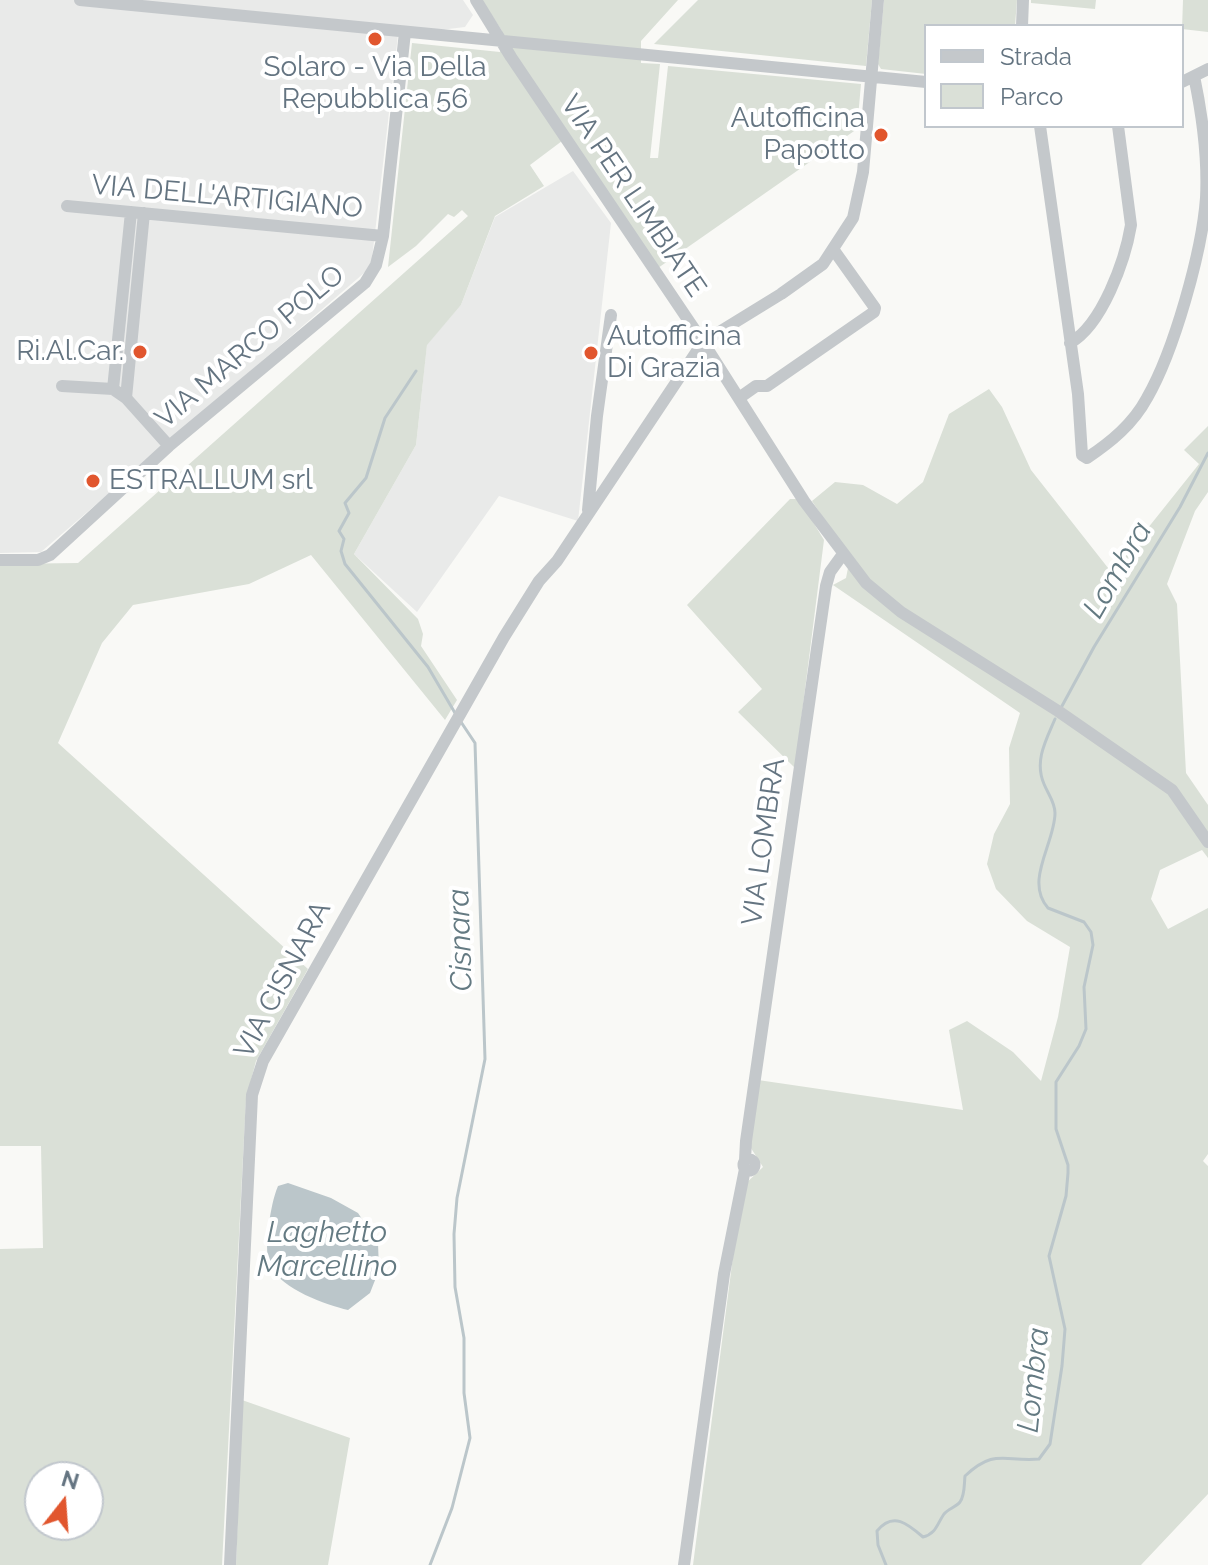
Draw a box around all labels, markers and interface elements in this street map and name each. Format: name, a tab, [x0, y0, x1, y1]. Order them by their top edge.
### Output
legend	[924, 24, 1184, 128]
marker: Solaro - Via Della Repubblica 56	[366, 30, 384, 48]
text: Strada	[1000, 42, 1072, 71]
place label: Solaro - Via Della Repubblica 56	[263, 51, 487, 117]
text: Parco	[1000, 82, 1063, 111]
street label: VIA PER LIMBIATE	[553, 89, 713, 303]
place label: Autofficina Papotto	[731, 102, 865, 168]
marker: Autofficina Papotto	[872, 126, 890, 144]
street label: VIA DELL'ARTIGIANO	[90, 168, 364, 226]
street label: VIA MARCO POLO	[149, 258, 351, 436]
place label: Autofficina Di Grazia	[607, 320, 741, 386]
place label: Ri.Al.Car.	[16, 335, 124, 369]
marker: Ri.Al.Car.	[131, 343, 149, 361]
marker: Autofficina Di Grazia	[582, 344, 600, 362]
place label: ESTRALLUM srl	[109, 464, 313, 498]
marker: ESTRALLUM srl	[84, 472, 102, 490]
water label: Lombra	[1076, 515, 1160, 625]
street label: VIA LOMBRA	[736, 756, 792, 928]
water label: Cisnara	[441, 888, 481, 992]
street label: VIA CISNARA	[228, 896, 338, 1064]
water label: Laghetto Marcellino	[257, 1215, 397, 1286]
water label: Lombra	[1011, 1326, 1057, 1434]
north arrow	[24, 1461, 104, 1541]
text: N	[59, 1465, 82, 1495]

